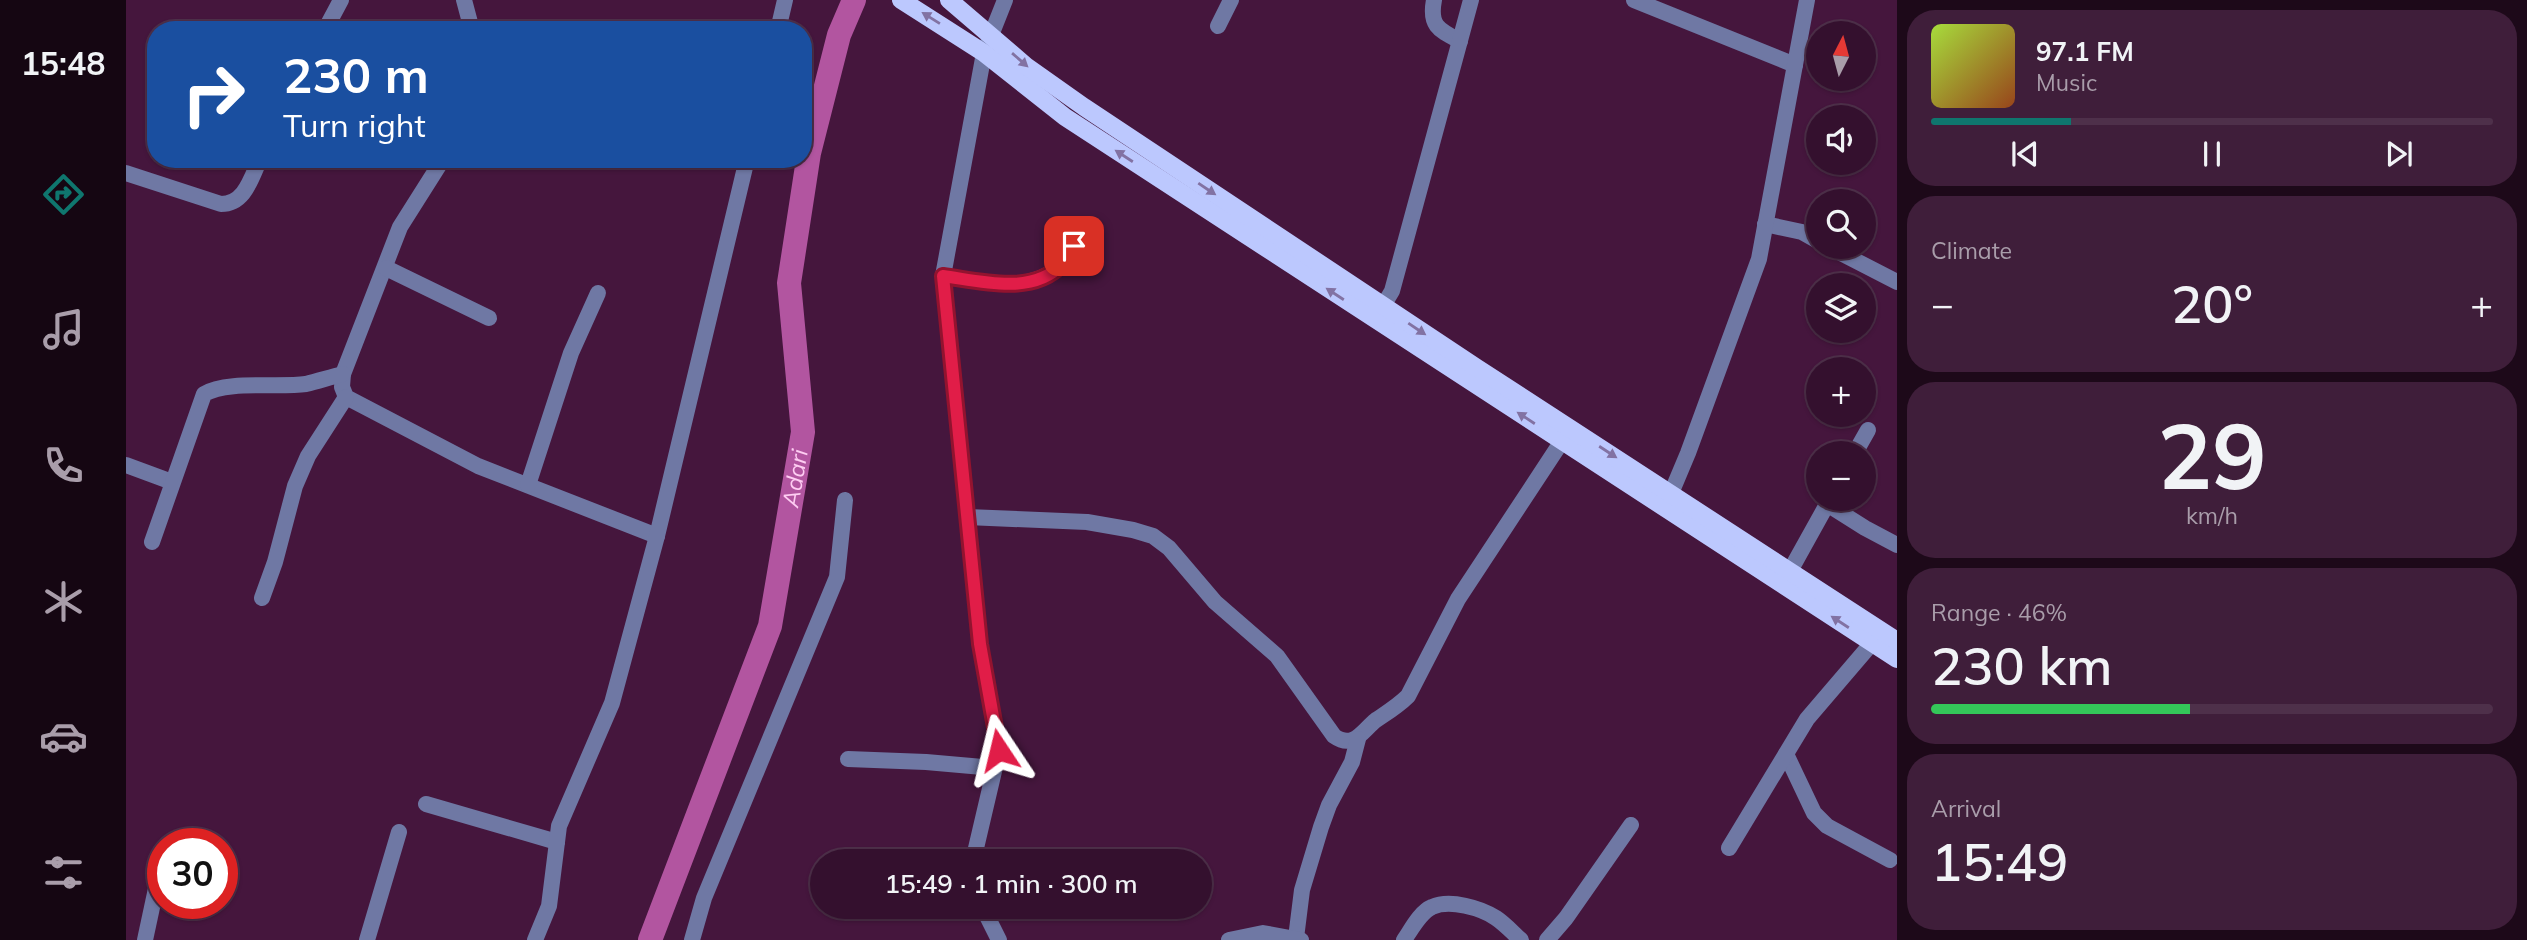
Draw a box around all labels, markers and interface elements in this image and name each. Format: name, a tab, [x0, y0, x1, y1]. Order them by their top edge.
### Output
one-way arrow	[921, 12, 940, 25]
north arrow	[1806, 21, 1876, 91]
map controls	[1806, 21, 1876, 511]
text: 97.1 FM	[2036, 35, 2134, 68]
text: 15:48	[21, 43, 105, 83]
text: 230 m	[283, 44, 429, 105]
icon: right	[168, 49, 259, 140]
one-way arrow	[1011, 52, 1028, 67]
text: Music	[2036, 68, 2097, 97]
text: Turn right	[283, 105, 426, 145]
button: sound	[1806, 105, 1876, 175]
icon: previous	[2006, 135, 2044, 173]
icon: pause	[2193, 135, 2231, 173]
icon: next	[2380, 135, 2418, 173]
one-way arrow	[1115, 149, 1133, 163]
icon: directions	[39, 170, 88, 219]
one-way arrow	[1198, 182, 1216, 196]
button: search	[1806, 189, 1876, 259]
pin	[1044, 216, 1104, 276]
icon: arrive	[1055, 227, 1093, 265]
text: Climate	[1931, 236, 2012, 265]
text: 20°	[2171, 271, 2253, 336]
button: layers	[1806, 273, 1876, 343]
text: −	[1931, 280, 1954, 328]
text: +	[2470, 280, 2493, 328]
one-way arrow	[1325, 287, 1345, 300]
icon: music	[39, 305, 88, 354]
one-way arrow	[1407, 322, 1426, 335]
button: +	[1806, 357, 1876, 427]
text: 29	[2157, 398, 2267, 512]
one-way arrow	[1516, 411, 1536, 424]
icon: phone	[39, 441, 88, 490]
button: −	[1806, 441, 1876, 511]
one-way arrow	[1598, 446, 1617, 459]
water label: Adari	[775, 447, 814, 510]
text: km/h	[2186, 501, 2238, 530]
icon: climate	[39, 577, 88, 626]
text: Range · 46%	[1931, 598, 2067, 627]
one-way arrow	[1830, 616, 1849, 629]
text: 230 km	[1931, 633, 2112, 698]
icon: car	[39, 712, 88, 761]
position arrow	[962, 713, 1036, 787]
text: Arrival	[1931, 794, 2001, 823]
speed limit sign: 30	[147, 828, 238, 919]
text: 15:49	[1931, 829, 2068, 894]
icon: filters	[39, 848, 88, 897]
text: 15:49 · 1 min · 300 m	[884, 867, 1138, 900]

